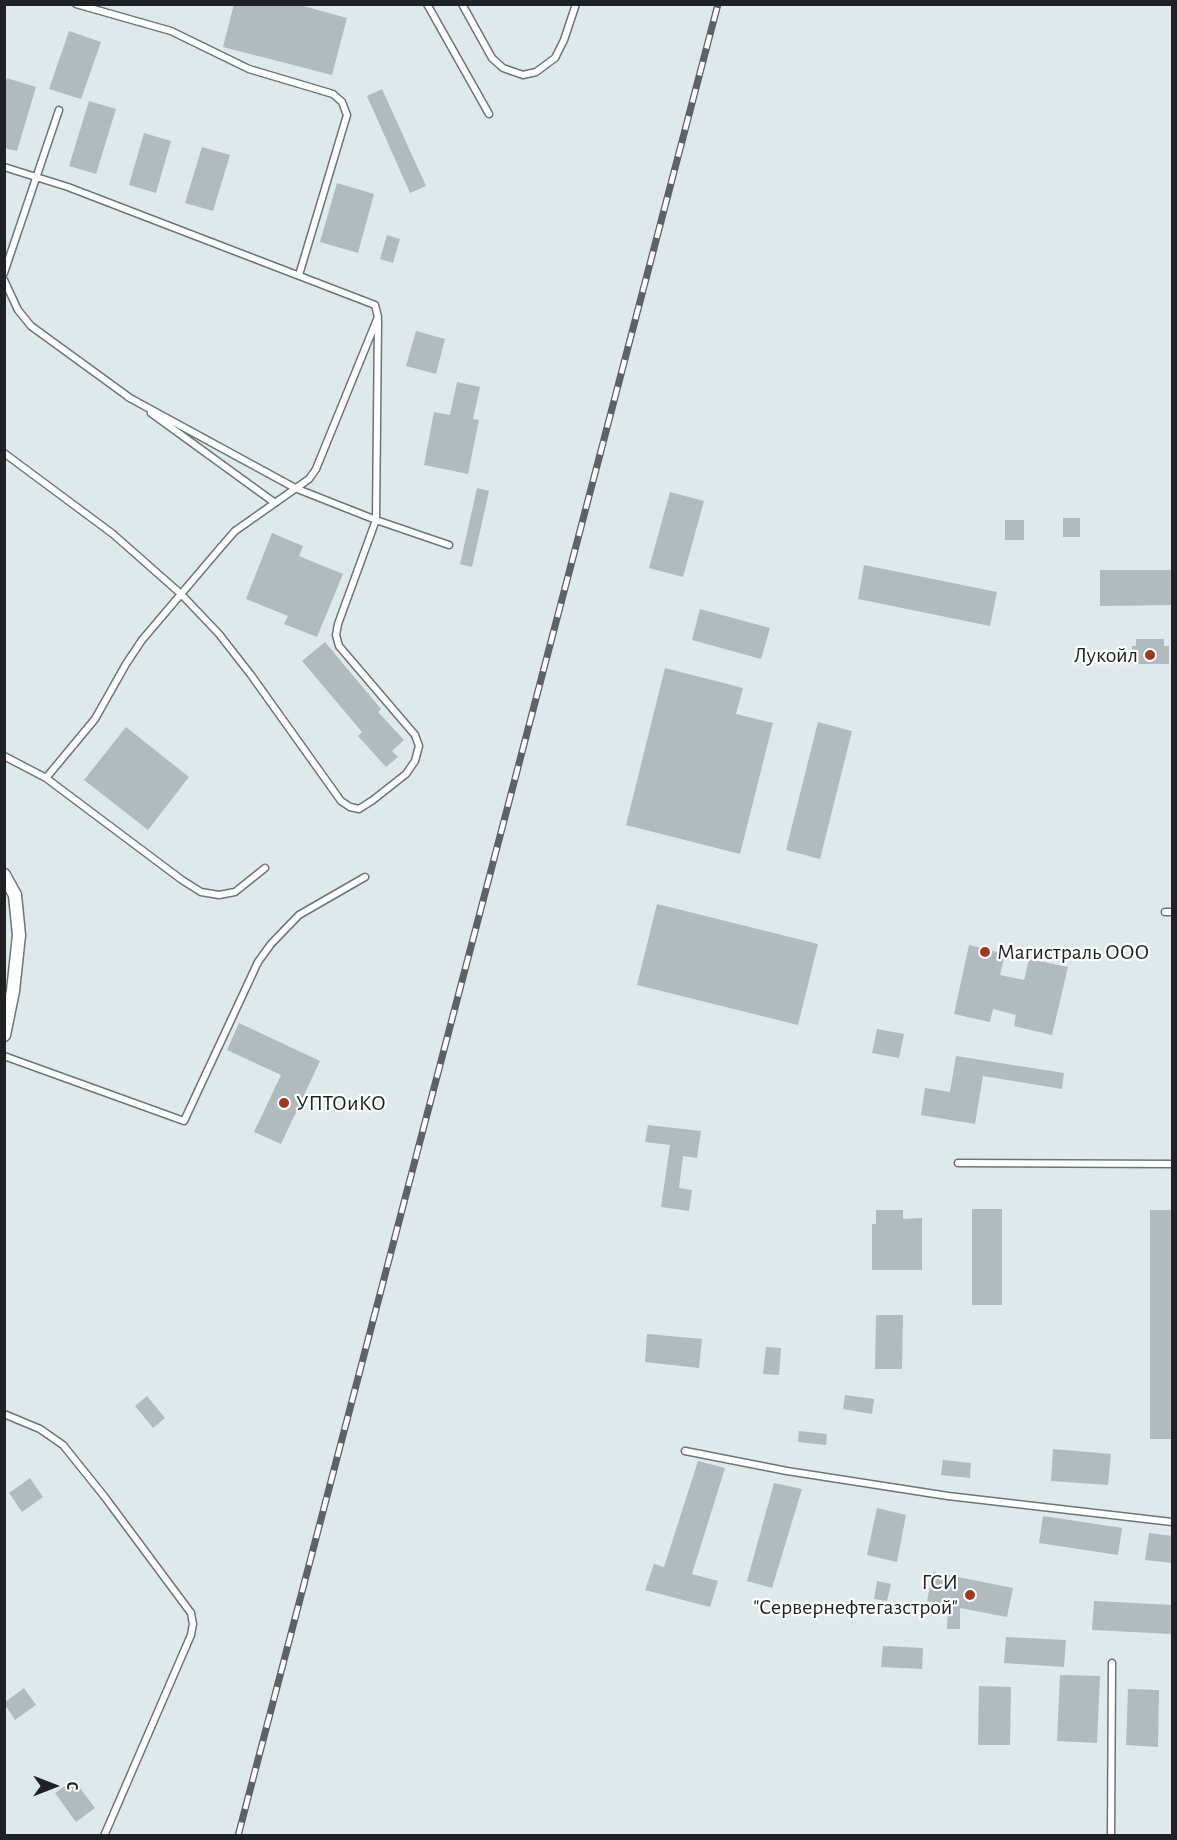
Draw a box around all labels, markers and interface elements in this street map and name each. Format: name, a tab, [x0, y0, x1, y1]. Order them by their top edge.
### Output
place label: Лукойл	[1074, 642, 1138, 668]
marker: Лукойл	[1143, 648, 1157, 662]
place label: Магистраль ООО	[997, 939, 1149, 965]
marker: Магистраль ООО	[978, 945, 992, 959]
place label: УПТОиКО	[296, 1090, 386, 1116]
marker: УПТОиКО	[277, 1096, 291, 1110]
place label: ГСИ "Сервернефтегазстрой"	[753, 1569, 958, 1621]
marker: ГСИ "Сервернефтегазстрой"	[963, 1588, 977, 1602]
north arrow	[24, 1756, 84, 1816]
text: С	[64, 1782, 80, 1790]

